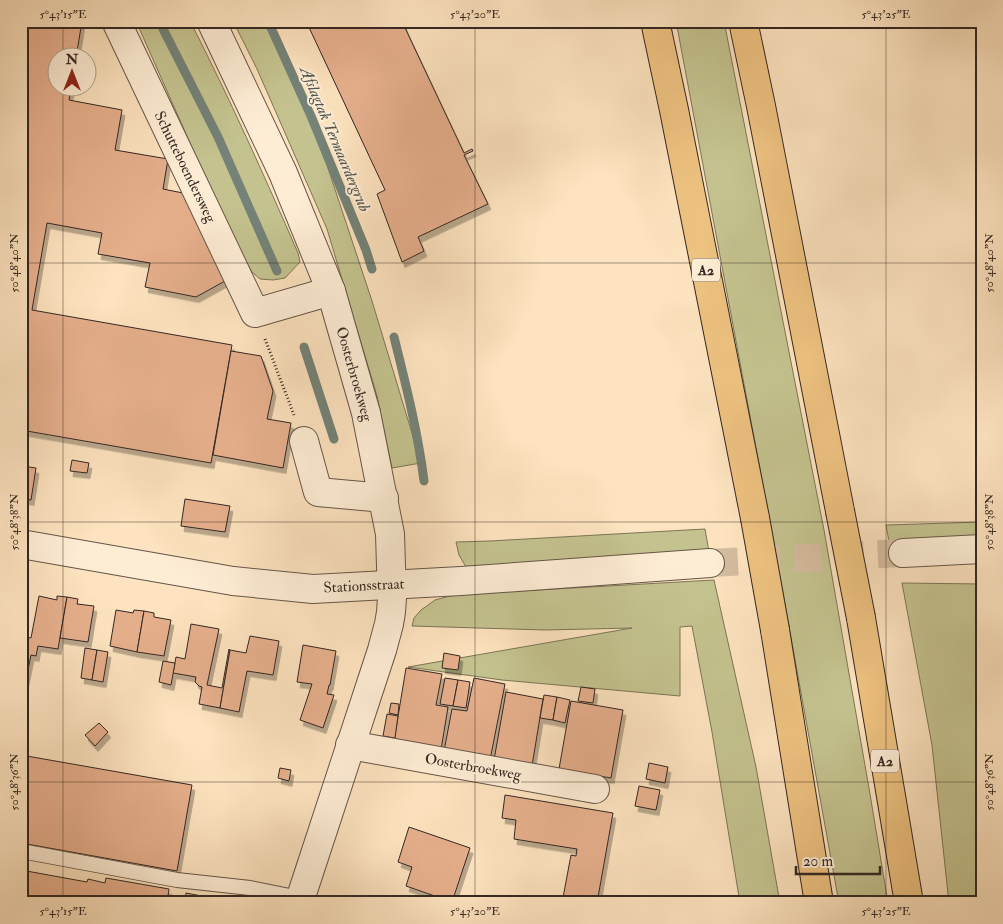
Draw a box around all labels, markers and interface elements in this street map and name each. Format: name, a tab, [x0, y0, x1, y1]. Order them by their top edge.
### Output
text: 5°43'15"E	[39, 7, 87, 22]
text: 5°43'20"E	[450, 7, 500, 22]
text: 5°43'25"E	[862, 7, 911, 22]
north arrow	[48, 48, 98, 98]
text: N	[65, 51, 79, 68]
water label: Afslagtak Termaardergrub	[294, 61, 375, 215]
street label: Schutteboendersweg	[150, 108, 220, 226]
text: 50°48'40"N	[7, 233, 22, 293]
text: 50°48'40"N	[982, 233, 997, 293]
road number: A2	[692, 258, 720, 282]
street label: Oosterbroekweg	[331, 325, 377, 424]
text: 50°48'38"N	[7, 493, 22, 550]
text: 50°48'38"N	[982, 493, 997, 550]
street label: Stationsstraat	[323, 574, 405, 598]
street label: Oosterbroekweg	[423, 749, 523, 785]
road number: A2	[871, 749, 899, 772]
text: 50°48'36"N	[7, 753, 22, 811]
text: 50°48'36"N	[982, 753, 997, 811]
scale bar	[796, 844, 879, 876]
text: 20 m	[803, 852, 833, 871]
text: 5°43'15"E	[39, 904, 87, 919]
text: 5°43'20"E	[450, 904, 500, 919]
text: 5°43'25"E	[862, 904, 911, 919]

